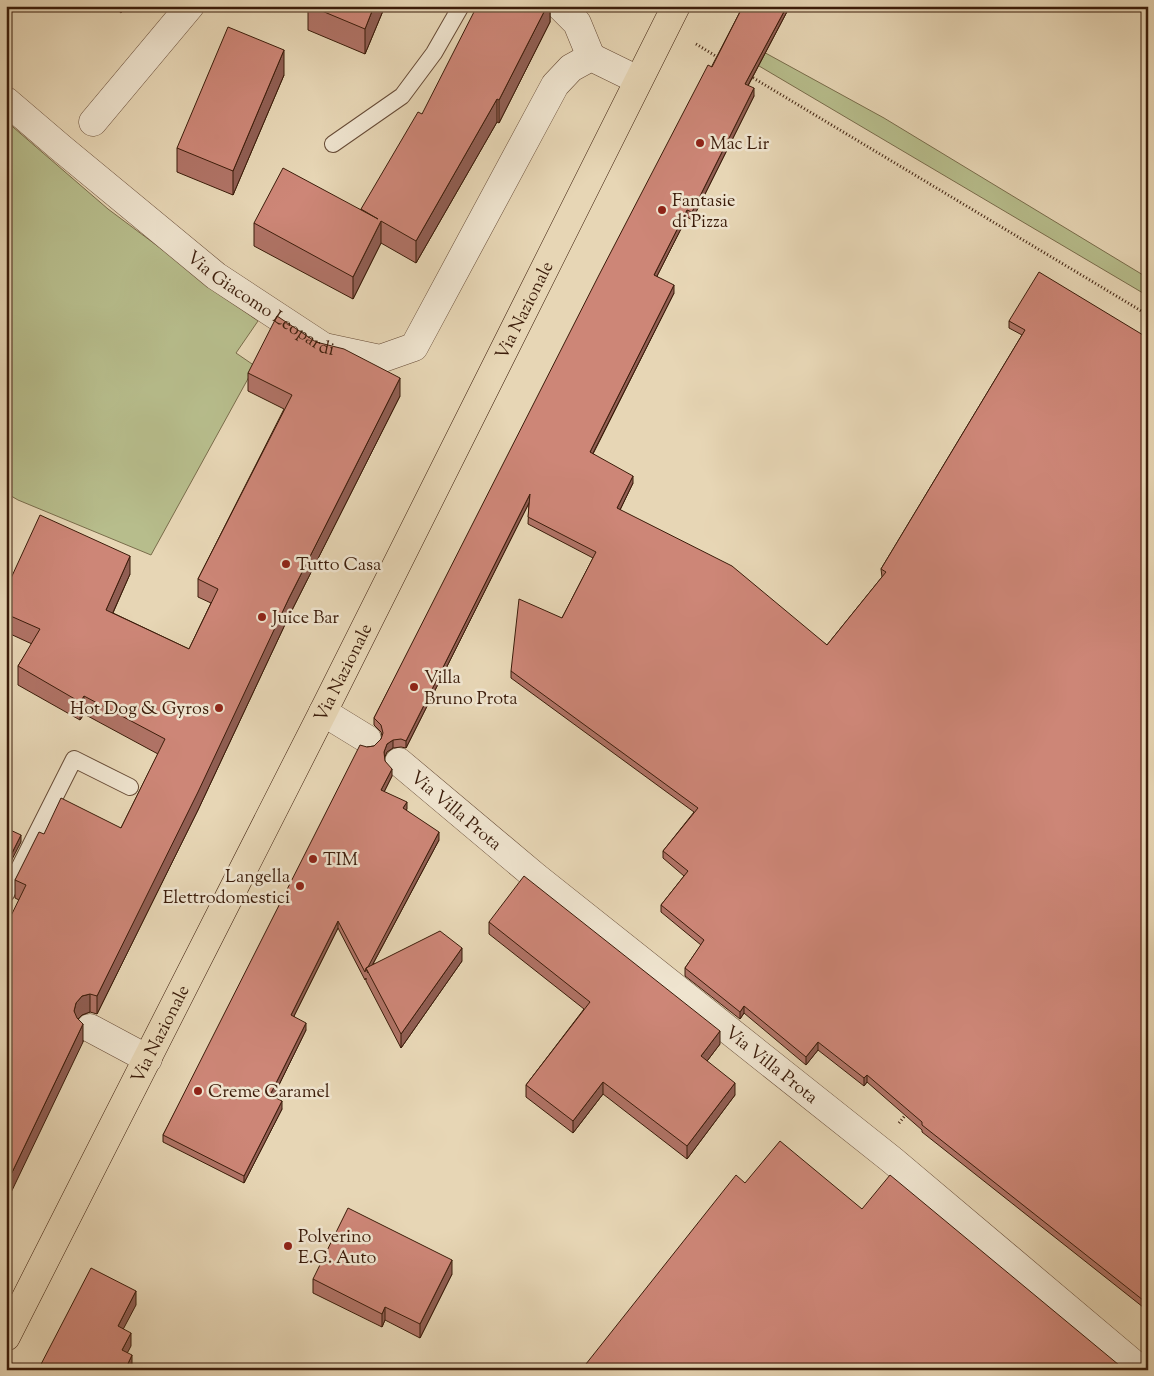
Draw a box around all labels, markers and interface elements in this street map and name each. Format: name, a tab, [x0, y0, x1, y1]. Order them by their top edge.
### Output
place label: Mac Lir	[710, 132, 769, 158]
marker: Mac Lir	[694, 137, 706, 149]
place label: Fantasie di Pizza	[672, 189, 735, 236]
marker: Fantasie di Pizza	[656, 204, 668, 216]
street label: Via Giacomo Leopardi	[180, 246, 337, 364]
street label: Via Nazionale	[490, 257, 561, 365]
place label: Tutto Casa	[296, 553, 381, 579]
marker: Tutto Casa	[280, 558, 292, 570]
place label: Juice Bar	[271, 606, 339, 632]
marker: Juice Bar	[256, 611, 268, 623]
street label: Via Nazionale	[309, 620, 380, 727]
place label: Villa Bruno Prota	[424, 666, 517, 713]
marker: Villa Bruno Prota	[408, 681, 420, 693]
place label: Hot Dog & Gyros	[70, 697, 209, 723]
marker: Hot Dog & Gyros	[213, 702, 225, 714]
street label: Via Villa Prota	[404, 766, 507, 858]
place label: TIM	[323, 848, 359, 874]
marker: TIM	[307, 853, 319, 865]
place label: Langella Elettrodomestici	[163, 865, 290, 912]
marker: Langella Elettrodomestici	[294, 880, 306, 892]
street label: Via Nazionale	[126, 981, 197, 1088]
street label: Via Villa Prota	[718, 1021, 823, 1111]
place label: Creme Caramel	[208, 1080, 330, 1106]
marker: Creme Caramel	[192, 1085, 204, 1097]
place label: Polverino E.G. Auto	[298, 1225, 377, 1272]
marker: Polverino E.G. Auto	[282, 1240, 294, 1252]

